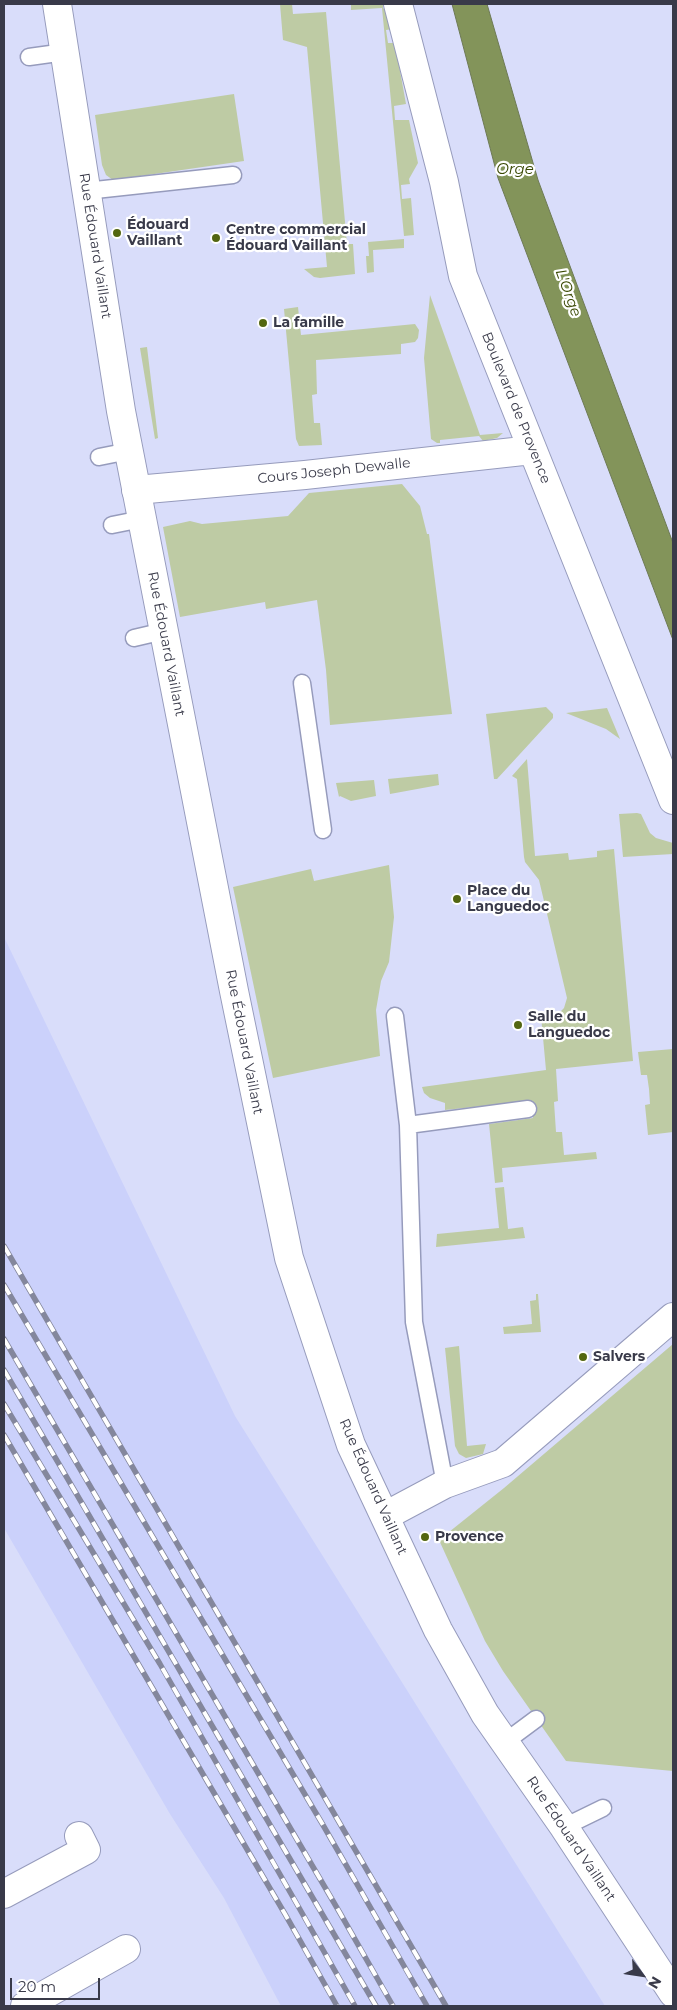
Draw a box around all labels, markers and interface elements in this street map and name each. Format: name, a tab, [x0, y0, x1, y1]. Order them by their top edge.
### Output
water label: Orge	[496, 161, 534, 179]
street label: Rue Édouard Vaillant	[75, 172, 115, 320]
place label: Édouard Vaillant	[127, 217, 189, 250]
place label: Centre commercial Édouard Vaillant	[226, 222, 366, 254]
marker: Édouard Vaillant	[111, 227, 123, 239]
marker: Centre commercial Édouard Vaillant	[210, 232, 222, 244]
water label: L'Orge	[551, 267, 585, 319]
place label: La famille	[273, 315, 344, 331]
marker: La famille	[257, 317, 269, 329]
street label: Boulevard de Provence	[478, 330, 554, 486]
street label: Cours Joseph Dewalle	[257, 455, 411, 487]
street label: Rue Édouard Vaillant	[144, 570, 188, 718]
place label: Place du Languedoc	[467, 883, 549, 916]
marker: Place du Languedoc	[451, 893, 463, 905]
street label: Rue Édouard Vaillant	[222, 968, 266, 1116]
place label: Salle du Languedoc	[528, 1009, 610, 1042]
marker: Salle du Languedoc	[512, 1019, 524, 1031]
place label: Salvers	[593, 1349, 645, 1365]
marker: Salvers	[577, 1351, 589, 1363]
street label: Rue Édouard Vaillant	[335, 1416, 411, 1558]
place label: Provence	[435, 1529, 504, 1545]
marker: Provence	[419, 1531, 431, 1543]
street label: Rue Édouard Vaillant	[523, 1773, 619, 1905]
north arrow	[617, 1950, 667, 2000]
scale bar	[12, 1968, 102, 2000]
text: N	[644, 1973, 665, 1992]
text: 20 m	[18, 1977, 56, 1996]

